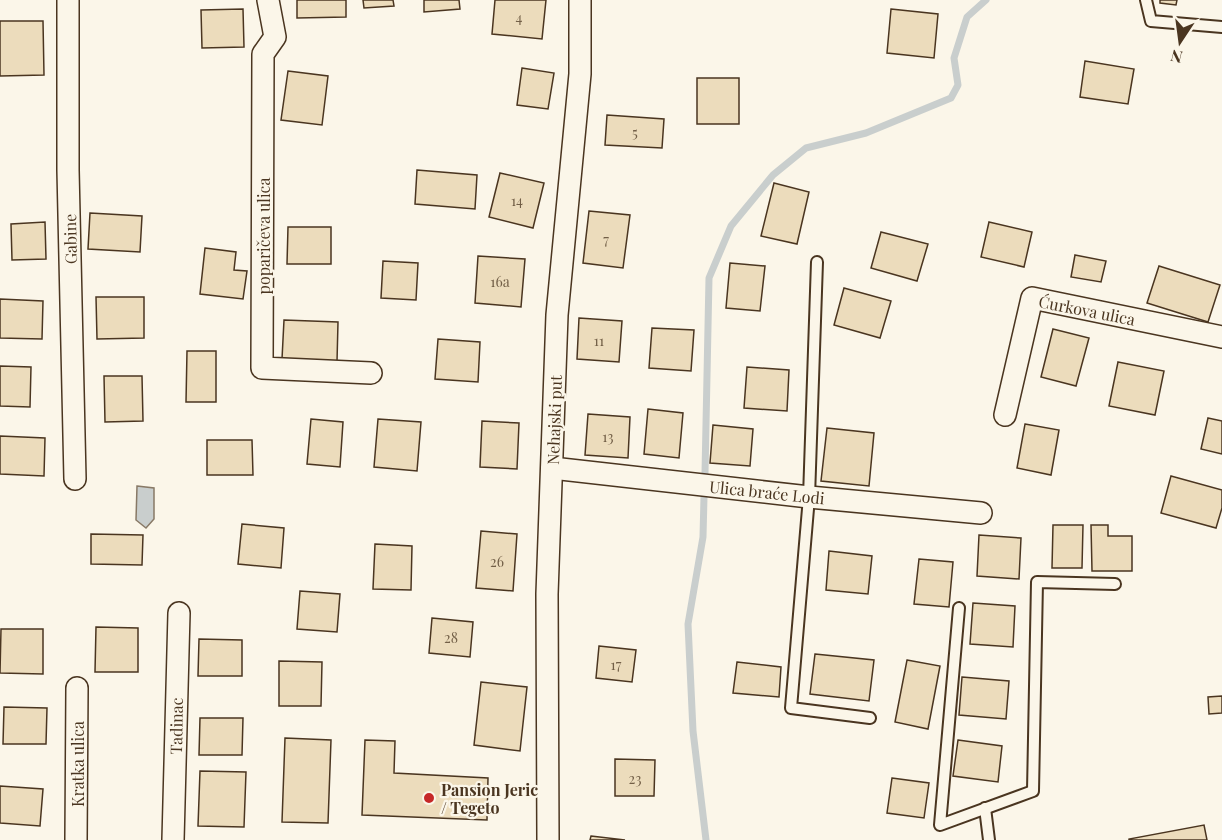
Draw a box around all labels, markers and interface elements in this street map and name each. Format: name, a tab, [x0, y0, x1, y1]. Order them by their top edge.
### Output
house number: 4	[516, 8, 523, 27]
north arrow	[1150, 12, 1210, 72]
text: N	[1168, 45, 1185, 69]
house number: 5	[632, 123, 638, 142]
street label: poparičeva ulica	[253, 178, 274, 294]
house number: 14	[511, 191, 523, 210]
street label: Gabine	[59, 214, 81, 264]
house number: 7	[603, 230, 609, 249]
house number: 16a	[490, 272, 510, 291]
street label: Ćurkova ulica	[1037, 290, 1137, 330]
house number: 11	[594, 331, 604, 350]
street label: Nehajski put	[542, 375, 566, 465]
house number: 13	[602, 427, 614, 446]
street label: Ulica braće Lodi	[708, 476, 826, 509]
house number: 26	[490, 552, 504, 571]
house number: 28	[444, 628, 458, 647]
house number: 17	[611, 655, 622, 674]
street label: Tadinac	[165, 697, 187, 755]
street label: Kratka ulica	[67, 721, 88, 807]
house number: 23	[628, 769, 642, 788]
place label: Pansion Jeric / Tegeto	[441, 779, 538, 818]
marker: Pansion Jeric / Tegeto	[422, 791, 436, 805]

